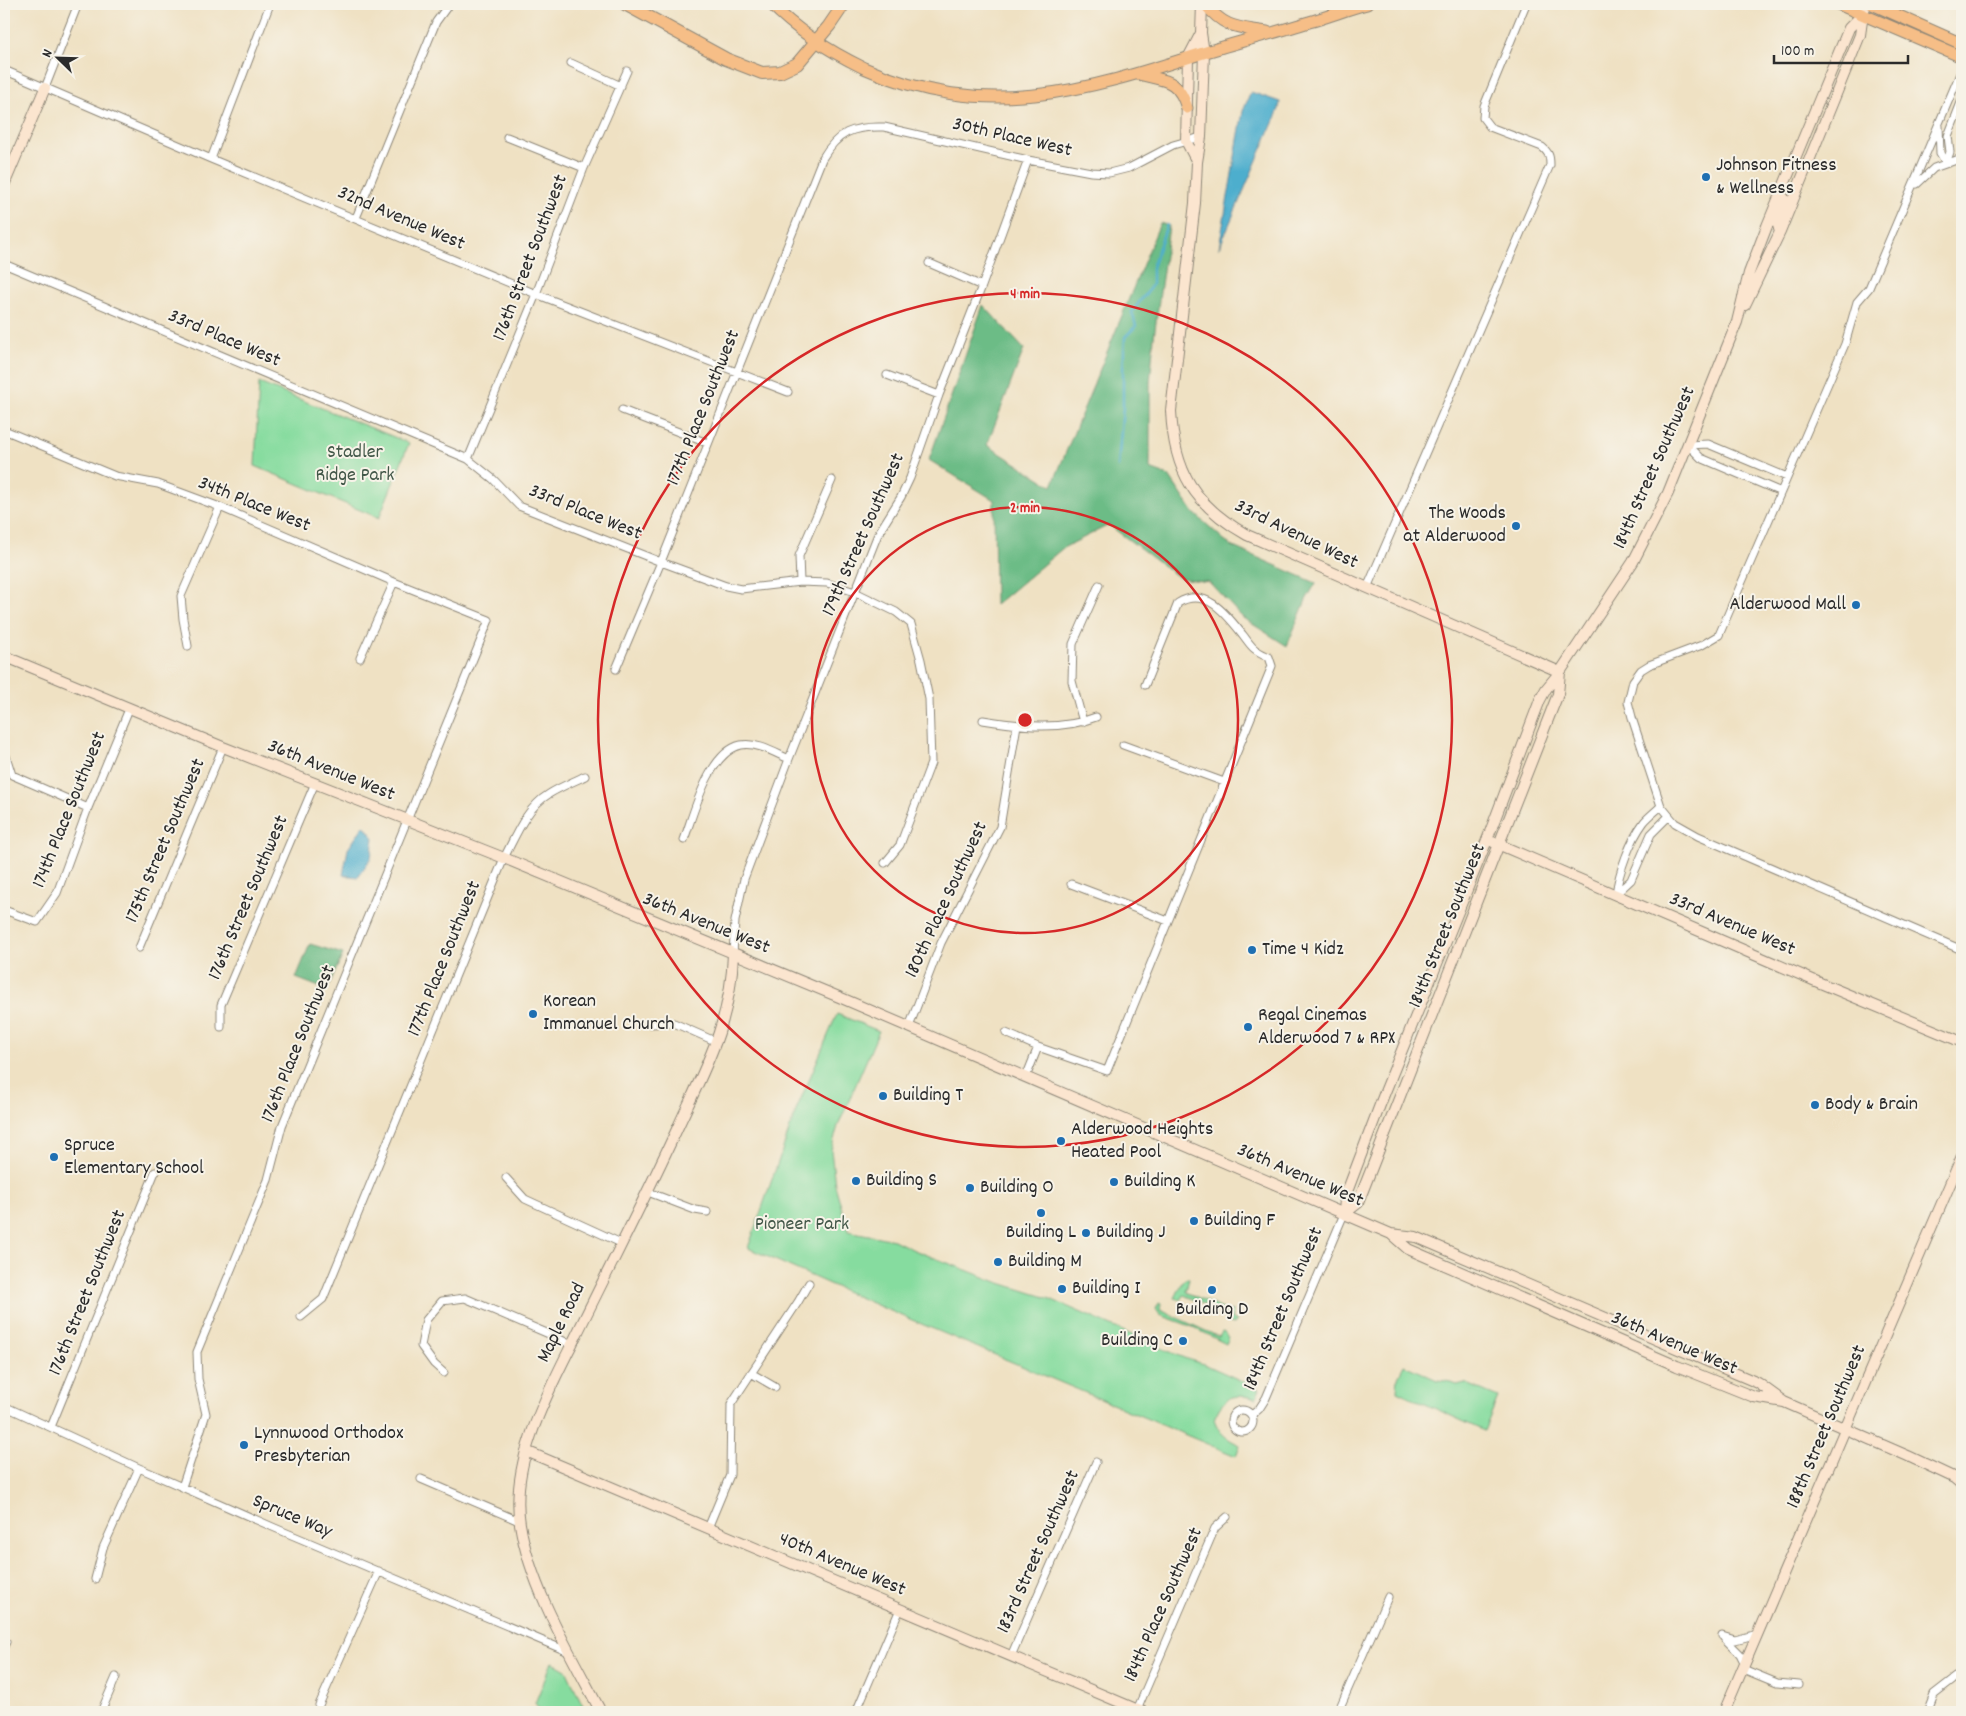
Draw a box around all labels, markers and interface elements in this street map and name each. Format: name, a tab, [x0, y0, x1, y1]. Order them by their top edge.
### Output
north arrow	[32, 32, 82, 82]
scale bar	[1774, 32, 1907, 64]
text: 100 m	[1781, 41, 1814, 63]
text: N	[37, 47, 58, 61]
street label: 30th Place West	[950, 111, 1074, 165]
place label: Johnson Fitness & Wellness	[1716, 152, 1837, 203]
street label: 176th Street Southwest	[486, 171, 576, 345]
marker: Johnson Fitness & Wellness	[1700, 171, 1712, 183]
street label: 32nd Avenue West	[333, 180, 469, 258]
text: 4 min	[1010, 284, 1040, 306]
street label: 33rd Place West	[163, 303, 285, 375]
street label: 177th Place Southwest	[660, 326, 748, 490]
street label: 184th Street Southwest	[1607, 382, 1703, 554]
park label: Stadler Ridge Park	[316, 439, 395, 490]
street label: 179th Street Southwest	[815, 449, 913, 621]
street label: 34th Place West	[194, 470, 314, 540]
street label: 33rd Place West	[524, 478, 646, 548]
street label: 33rd Avenue West	[1229, 493, 1363, 577]
text: 2 min	[1010, 498, 1040, 520]
place label: The Woods at Alderwood	[1403, 500, 1506, 551]
marker: The Woods at Alderwood	[1510, 520, 1522, 532]
place label: Alderwood Mall	[1729, 591, 1846, 619]
marker: Alderwood Mall	[1850, 599, 1862, 611]
centre of rings	[1016, 711, 1034, 729]
street label: 174th Place Southwest	[26, 728, 114, 892]
street label: 36th Avenue West	[263, 733, 399, 809]
street label: 175th Street Southwest	[119, 755, 213, 927]
street label: 176th Street Southwest	[202, 811, 296, 985]
street label: 180th Place Southwest	[899, 817, 995, 983]
street label: 184th Street Southwest	[1402, 839, 1494, 1013]
street label: 177th Place Southwest	[401, 877, 489, 1041]
street label: 36th Avenue West	[638, 886, 774, 962]
street label: 33rd Avenue West	[1665, 886, 1799, 964]
place label: Time 4 Kidz	[1262, 936, 1344, 964]
marker: Time 4 Kidz	[1246, 944, 1258, 956]
street label: 176th Place Southwest	[255, 961, 343, 1127]
place label: Korean Immanuel Church	[543, 988, 674, 1039]
place label: Regal Cinemas Alderwood 7 & RPX	[1258, 1002, 1395, 1053]
marker: Korean Immanuel Church	[527, 1008, 539, 1020]
marker: Regal Cinemas Alderwood 7 & RPX	[1242, 1021, 1254, 1033]
place label: Building T	[893, 1082, 963, 1110]
marker: Building T	[877, 1090, 889, 1102]
place label: Body & Brain	[1825, 1091, 1918, 1119]
marker: Body & Brain	[1809, 1099, 1821, 1111]
place label: Alderwood Heights Heated Pool	[1071, 1116, 1213, 1167]
place label: Spruce Elementary School	[64, 1132, 204, 1183]
marker: Alderwood Heights Heated Pool	[1055, 1135, 1067, 1147]
street label: 36th Avenue West	[1232, 1137, 1368, 1215]
marker: Spruce Elementary School	[48, 1151, 60, 1163]
place label: Building S	[866, 1167, 937, 1195]
place label: Building K	[1124, 1168, 1195, 1196]
place label: Building O	[980, 1174, 1054, 1202]
marker: Building S	[850, 1175, 862, 1187]
marker: Building K	[1108, 1176, 1120, 1188]
marker: Building O	[964, 1182, 976, 1194]
street label: 176th Street Southwest	[42, 1206, 134, 1380]
marker: Building L	[1035, 1207, 1047, 1219]
place label: Building F	[1204, 1207, 1275, 1235]
park label: Pioneer Park	[755, 1211, 849, 1239]
marker: Building F	[1188, 1215, 1200, 1227]
place label: Building L	[1006, 1219, 1076, 1247]
place label: Building J	[1096, 1219, 1165, 1247]
street label: 184th Street Southwest	[1237, 1223, 1331, 1395]
marker: Building J	[1080, 1227, 1092, 1239]
place label: Building M	[1008, 1248, 1082, 1276]
marker: Building M	[992, 1256, 1004, 1268]
place label: Building I	[1072, 1275, 1140, 1303]
street label: Maple Road	[531, 1278, 593, 1368]
marker: Building I	[1056, 1283, 1068, 1295]
marker: Building D	[1206, 1284, 1218, 1296]
place label: Building D	[1176, 1296, 1248, 1324]
street label: 36th Avenue West	[1606, 1305, 1742, 1383]
place label: Building C	[1101, 1327, 1173, 1355]
marker: Building C	[1177, 1335, 1189, 1347]
street label: 188th Street Southwest	[1780, 1341, 1874, 1513]
place label: Lynnwood Orthodox Presbyterian	[254, 1420, 404, 1471]
marker: Lynnwood Orthodox Presbyterian	[238, 1439, 250, 1451]
street label: 183rd Street Southwest	[990, 1466, 1088, 1638]
street label: Spruce Way	[248, 1488, 337, 1547]
street label: 184th Place Southwest	[1117, 1523, 1211, 1687]
street label: 40th Avenue West	[774, 1526, 910, 1604]

